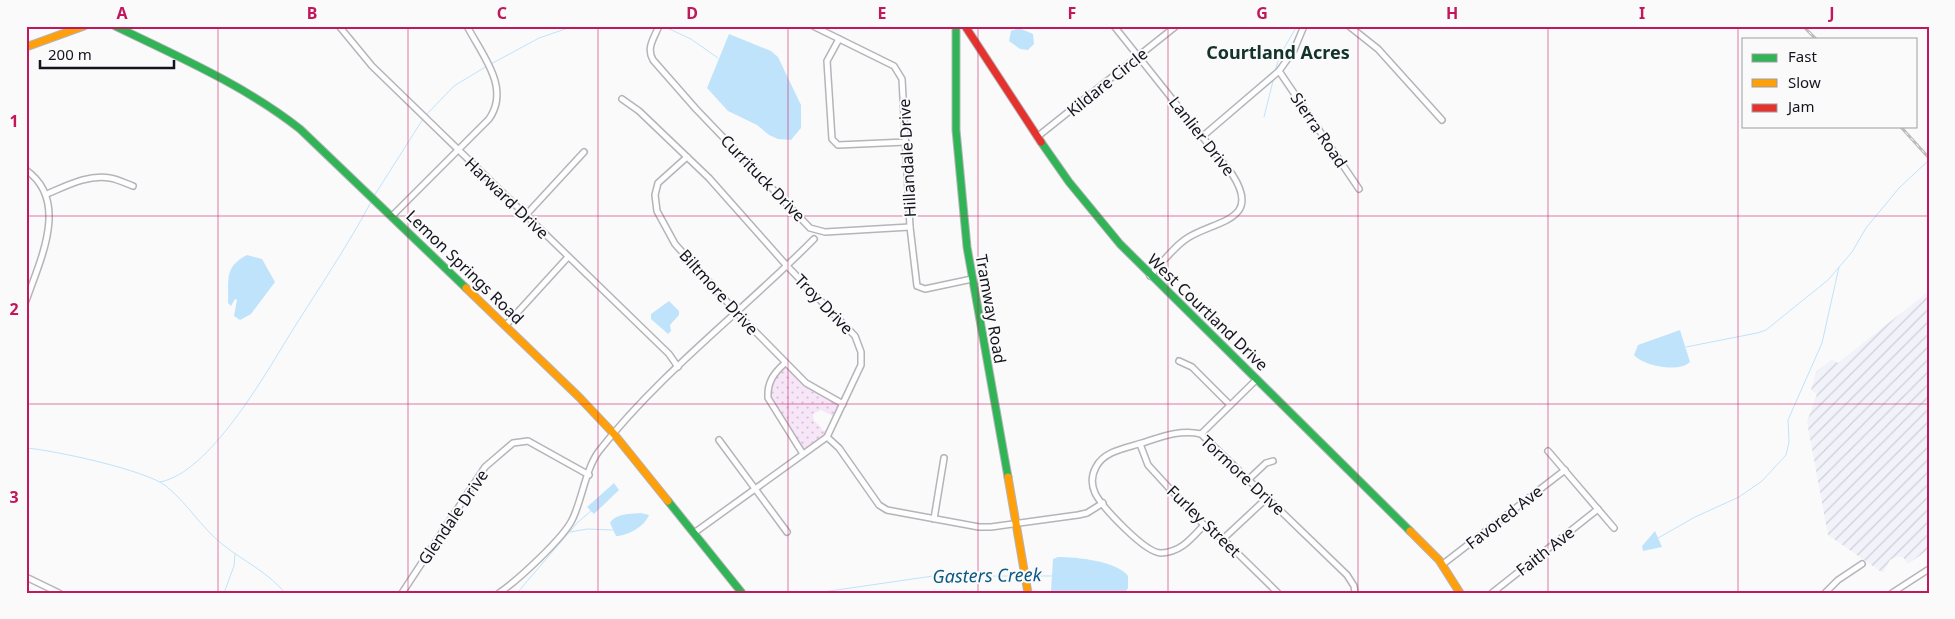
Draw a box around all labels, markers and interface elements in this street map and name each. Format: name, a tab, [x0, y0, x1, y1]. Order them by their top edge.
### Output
text: A	[116, 2, 128, 24]
text: B	[307, 2, 317, 24]
text: C	[497, 2, 507, 24]
text: D	[686, 2, 698, 24]
text: E	[878, 2, 887, 24]
text: F	[1068, 2, 1076, 24]
text: G	[1256, 2, 1268, 24]
text: H	[1446, 2, 1458, 24]
text: I	[1639, 2, 1645, 24]
text: J	[1827, 2, 1835, 24]
scale bar	[40, 38, 174, 70]
legend	[1742, 38, 1918, 128]
district label: Courtland Acres	[1206, 40, 1350, 64]
street label: Kildare Circle	[1062, 43, 1152, 121]
text: 200 m	[48, 44, 92, 64]
text: Fast	[1788, 46, 1817, 66]
text: Slow	[1788, 72, 1821, 92]
street label: Sierra Road	[1286, 88, 1352, 172]
street label: Lanlier Drive	[1164, 92, 1240, 180]
text: Jam	[1786, 96, 1815, 116]
street label: Hillandale Drive	[893, 98, 921, 218]
text: 1	[9, 110, 19, 132]
street label: Currituck Drive	[716, 130, 810, 226]
street label: Harward Drive	[460, 152, 554, 244]
street label: Lemon Springs Road	[401, 205, 529, 329]
street label: Biltmore Drive	[675, 244, 763, 340]
street label: West Courtland Drive	[1143, 249, 1273, 375]
street label: Tramway Road	[971, 253, 1011, 365]
street label: Troy Drive	[790, 269, 858, 339]
text: 2	[9, 298, 19, 320]
street label: Tormore Drive	[1196, 430, 1290, 520]
street label: Glendale Drive	[413, 465, 493, 569]
street label: Furley Street	[1162, 480, 1246, 562]
street label: Favored Ave	[1461, 480, 1547, 554]
text: 3	[9, 486, 19, 508]
street label: Faith Ave	[1511, 521, 1579, 581]
water label: Gasters Creek	[932, 562, 1043, 588]

